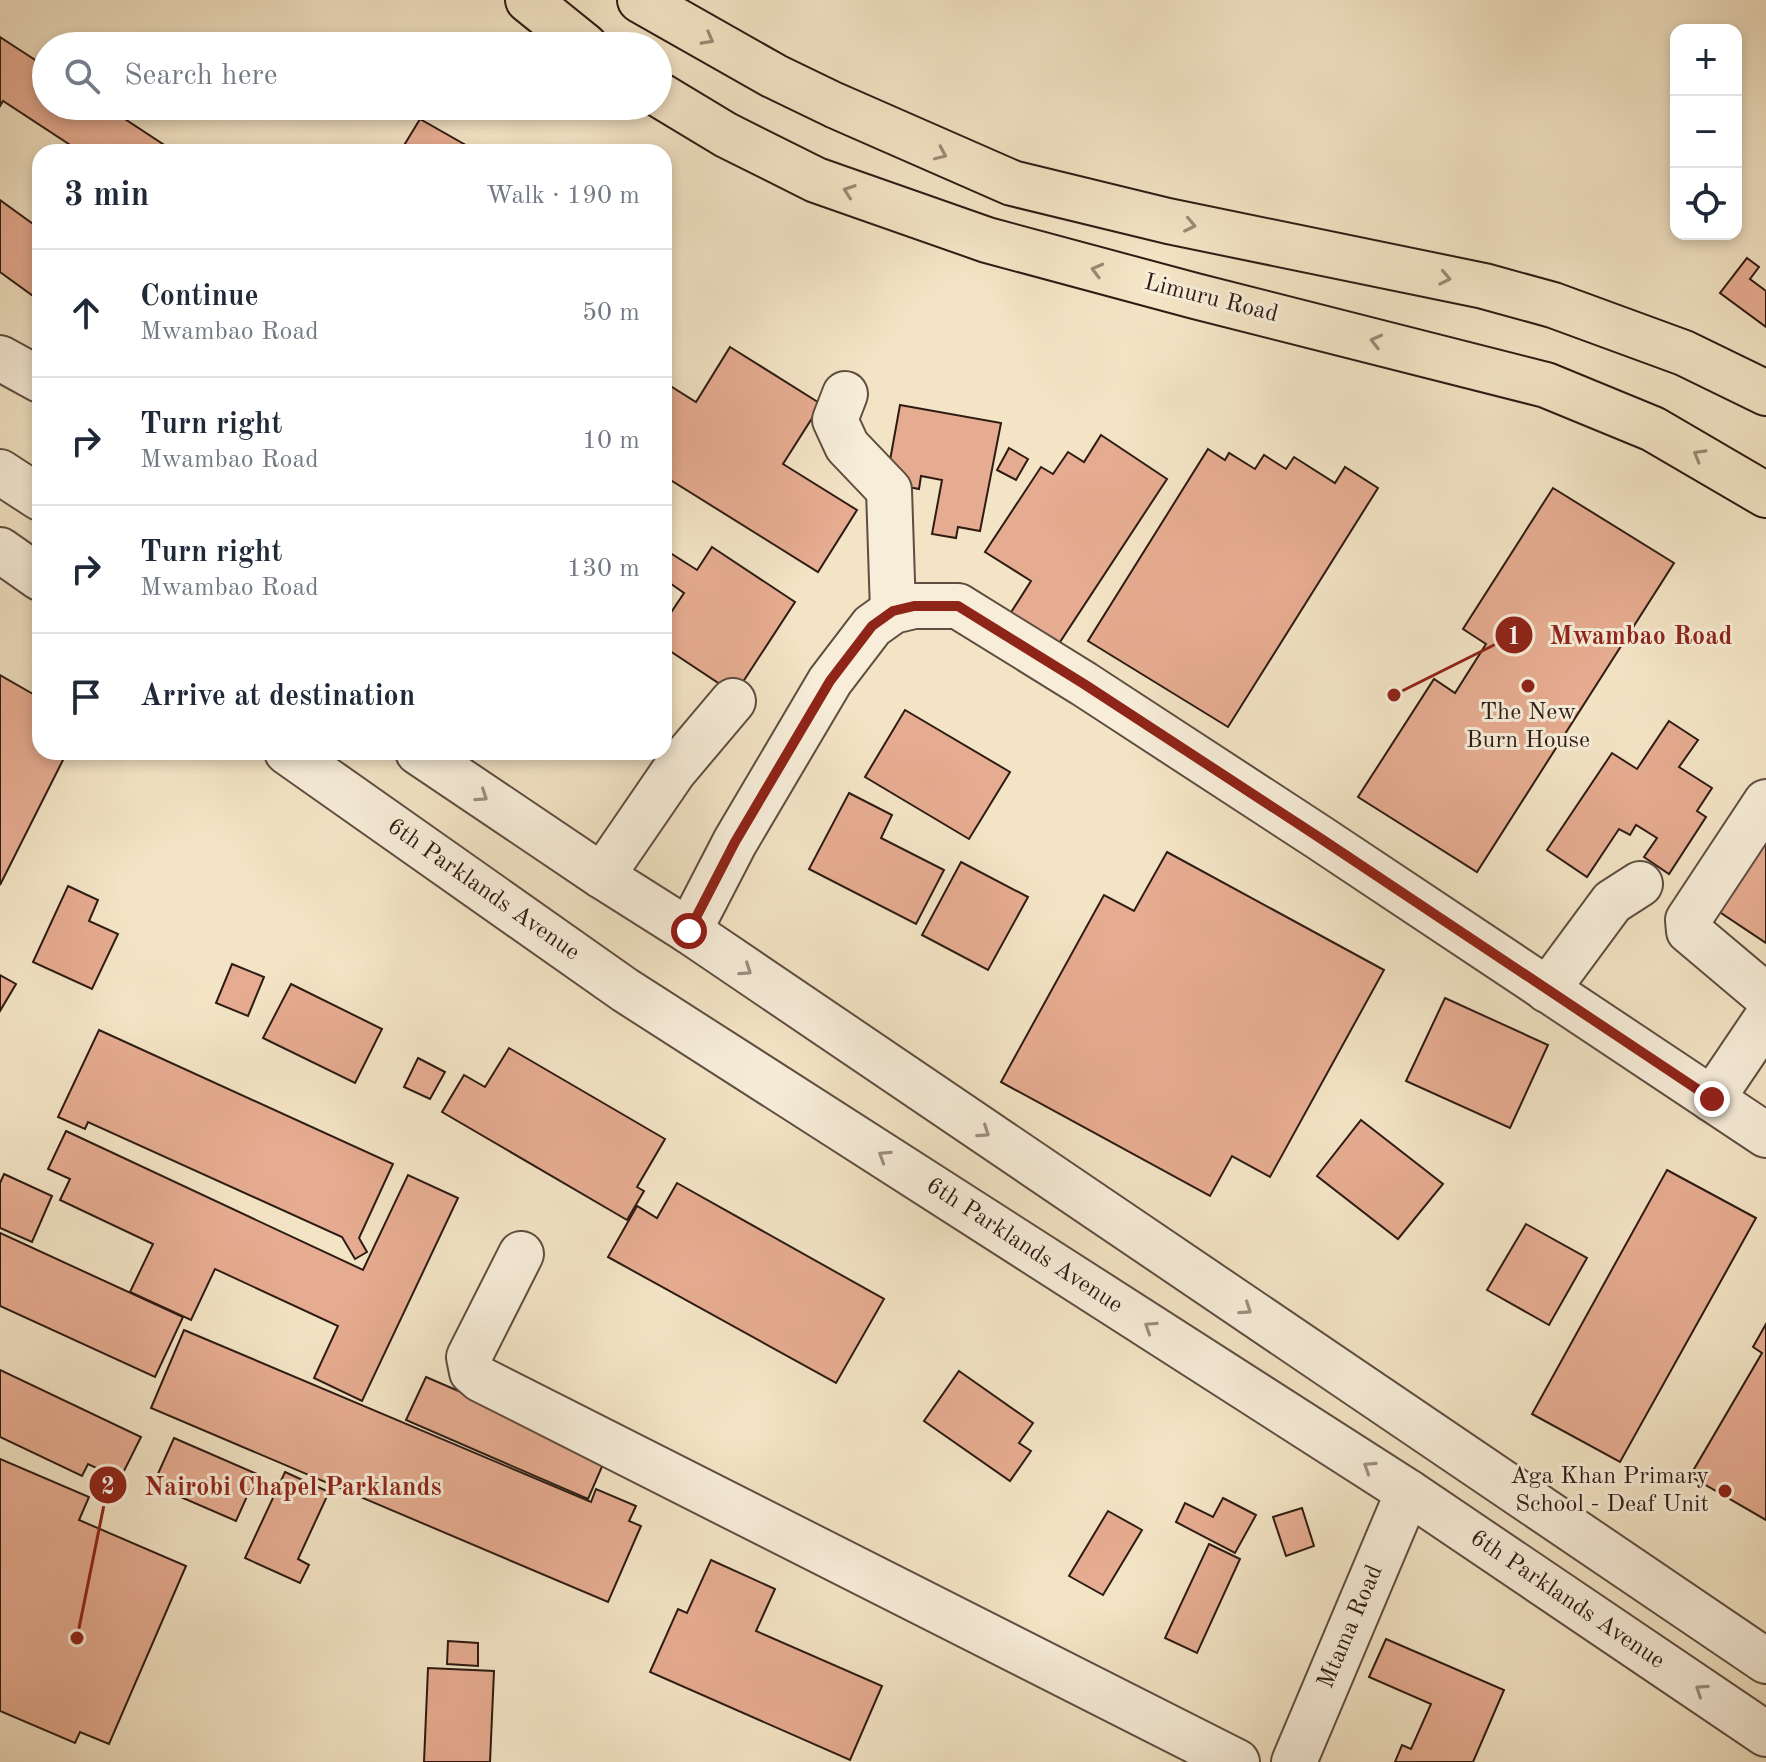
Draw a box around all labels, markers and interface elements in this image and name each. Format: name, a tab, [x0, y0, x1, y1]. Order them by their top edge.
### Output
map controls	[1670, 24, 1742, 240]
button: +	[1670, 24, 1742, 96]
one-way arrow	[700, 29, 715, 44]
search box	[32, 32, 672, 120]
icon: search	[60, 54, 104, 98]
text: Search here	[124, 61, 278, 91]
button: −	[1670, 96, 1742, 168]
one-way arrow	[933, 144, 947, 160]
button: locate	[1670, 168, 1742, 240]
text: 3 min	[64, 179, 149, 213]
text: Walk · 190 m	[486, 183, 640, 209]
one-way arrow	[843, 185, 857, 201]
one-way arrow	[1184, 216, 1197, 233]
one-way arrow	[1091, 262, 1105, 279]
one-way arrow	[1438, 269, 1452, 286]
street label: Limuru Road	[1141, 271, 1281, 327]
text: Continue	[140, 282, 259, 312]
icon: ahead	[64, 291, 108, 335]
text: 50 m	[582, 300, 640, 326]
text: Mwambao Road	[140, 319, 319, 345]
one-way arrow	[1370, 333, 1384, 350]
text: Turn right	[140, 410, 282, 440]
icon: right	[64, 419, 108, 463]
text: 10 m	[582, 428, 640, 454]
text: Mwambao Road	[140, 447, 319, 473]
one-way arrow	[1693, 449, 1708, 465]
text: Turn right	[140, 538, 282, 568]
icon: right	[64, 547, 108, 591]
text: 130 m	[567, 556, 640, 582]
text: Mwambao Road	[140, 575, 319, 601]
callout: Mwambao Road	[1494, 610, 1749, 660]
text: Mwambao Road	[1550, 624, 1732, 650]
text: 1	[1507, 626, 1521, 650]
icon: arrive	[64, 675, 108, 719]
marker: The New Burn House	[1519, 677, 1537, 695]
text: Arrive at destination	[140, 682, 415, 712]
place label: The New Burn House	[1466, 701, 1590, 753]
one-way arrow	[474, 786, 488, 801]
street label: 6th Parklands Avenue	[382, 815, 584, 965]
route start	[671, 913, 707, 949]
one-way arrow	[738, 960, 752, 975]
route end	[1694, 1081, 1730, 1117]
one-way arrow	[976, 1122, 990, 1137]
one-way arrow	[879, 1151, 893, 1166]
street label: 6th Parklands Avenue	[922, 1174, 1126, 1318]
one-way arrow	[1237, 1299, 1251, 1314]
one-way arrow	[1145, 1321, 1159, 1336]
callout: Nairobi Chapel Parklands	[88, 1460, 457, 1510]
one-way arrow	[1363, 1462, 1378, 1477]
place label: Aga Khan Primary School - Deaf Unit	[1510, 1465, 1709, 1517]
text: Nairobi Chapel Parklands	[144, 1475, 442, 1501]
text: 2	[101, 1476, 115, 1500]
marker: Aga Khan Primary School - Deaf Unit	[1716, 1482, 1734, 1500]
street label: 6th Parklands Avenue	[1465, 1526, 1669, 1674]
street label: Mtama Road	[1314, 1562, 1388, 1692]
one-way arrow	[1696, 1685, 1710, 1700]

